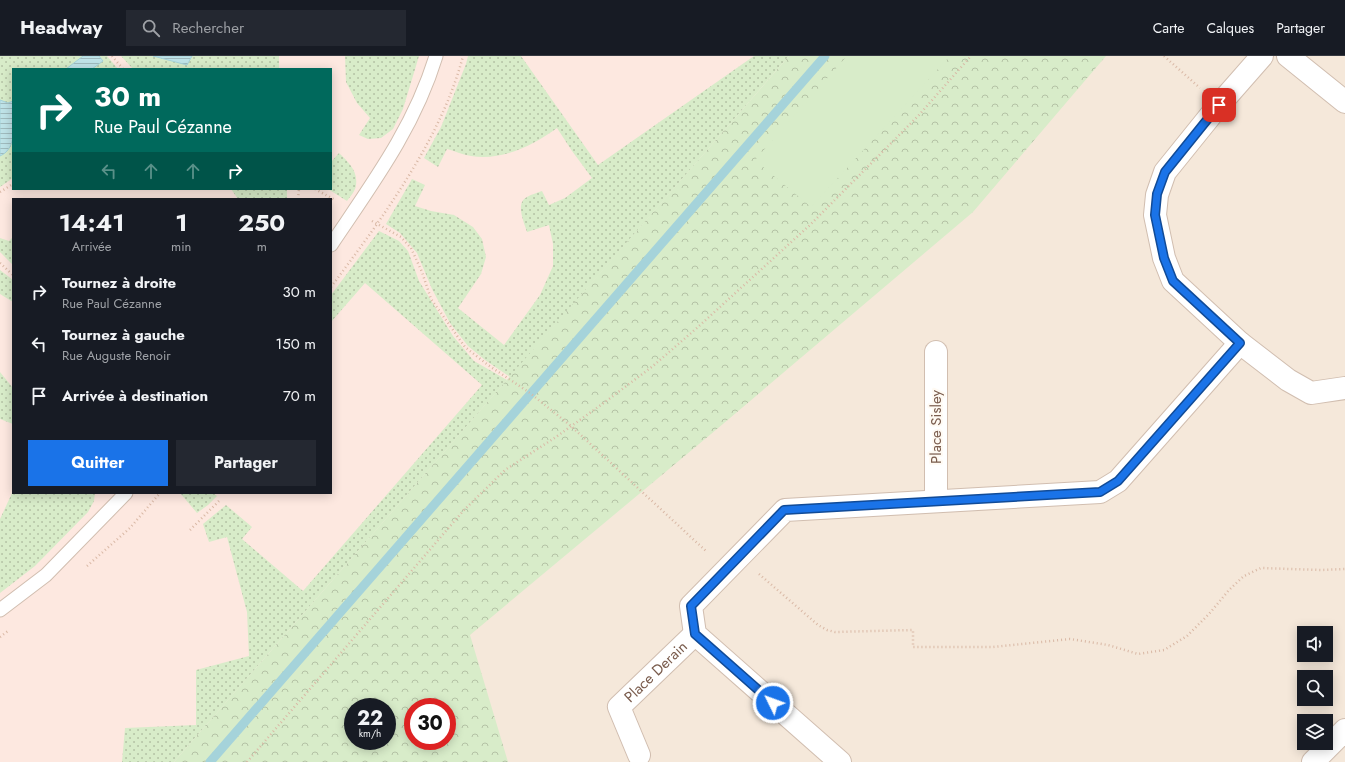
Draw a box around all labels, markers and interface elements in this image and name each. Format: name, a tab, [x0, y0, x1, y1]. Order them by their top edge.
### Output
search box	[126, 10, 406, 46]
text: Headway	[20, 14, 102, 41]
icon: search	[140, 17, 162, 39]
text: Rechercher	[172, 17, 244, 39]
text: Carte	[1153, 18, 1184, 38]
text: Calques	[1206, 18, 1254, 38]
text: Partager	[1276, 18, 1325, 38]
text: 30 m	[94, 76, 161, 117]
icon: right	[28, 84, 80, 136]
pin	[1202, 88, 1236, 122]
icon: arrive	[1208, 94, 1230, 116]
text: Rue Paul Cézanne	[94, 114, 232, 140]
icon: left	[98, 160, 120, 182]
icon: ahead	[140, 160, 162, 182]
icon: ahead	[182, 160, 204, 182]
icon: right	[224, 160, 246, 182]
text: 14:41	[59, 205, 124, 240]
text: 1	[175, 205, 187, 240]
text: 250	[238, 205, 285, 240]
text: Arrivée	[72, 237, 111, 256]
text: min	[171, 237, 191, 256]
text: m	[257, 237, 267, 256]
text: Tournez à droite	[62, 272, 176, 294]
icon: right	[28, 281, 50, 303]
text: 30 m	[283, 281, 316, 303]
text: Rue Paul Cézanne	[62, 294, 162, 313]
text: Tournez à gauche	[62, 324, 185, 346]
icon: left	[28, 333, 50, 355]
text: 150 m	[276, 333, 316, 355]
text: Rue Auguste Renoir	[62, 346, 171, 365]
icon: arrive	[28, 385, 50, 407]
text: Arrivée à destination	[62, 385, 208, 407]
text: 70 m	[283, 385, 316, 407]
street label: Place Sisley	[925, 390, 947, 464]
button: Quitter	[28, 440, 168, 486]
button: Partager	[176, 440, 316, 486]
map controls	[1297, 626, 1333, 750]
button: sound	[1297, 626, 1333, 662]
street label: Place Derain	[619, 636, 692, 707]
button: search	[1297, 670, 1333, 706]
position arrow	[752, 682, 794, 724]
speed limit sign: 30	[404, 698, 456, 750]
text: 22	[357, 704, 383, 733]
button: layers	[1297, 714, 1333, 750]
text: km/h	[359, 726, 381, 741]

